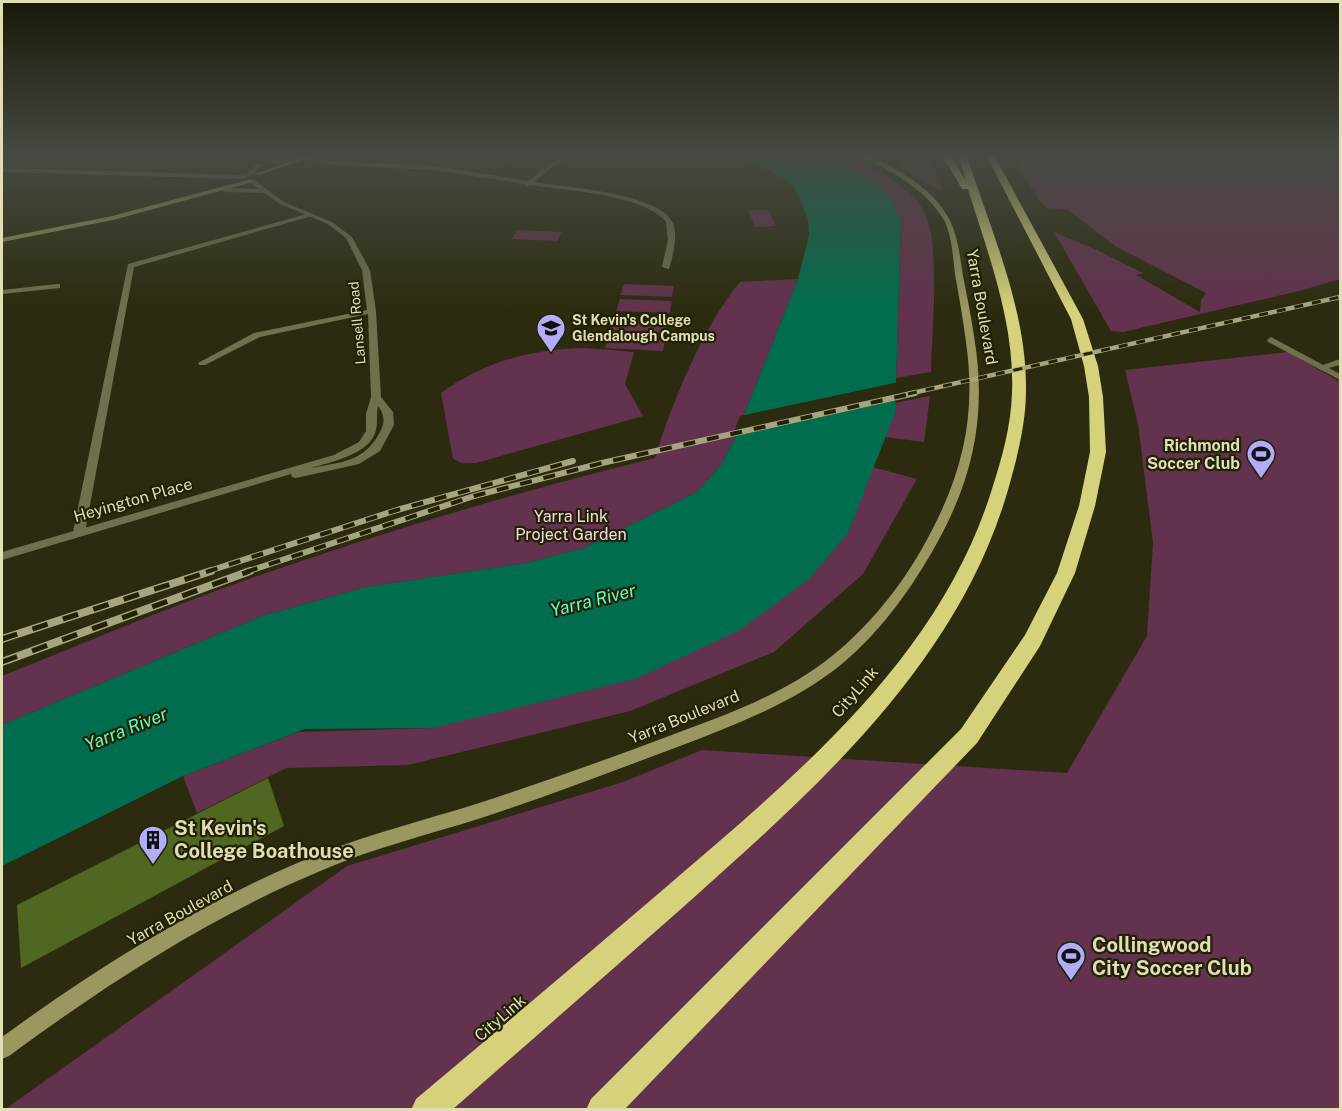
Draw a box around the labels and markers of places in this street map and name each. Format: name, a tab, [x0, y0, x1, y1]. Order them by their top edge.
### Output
school or university icon: St Kevin's College Glendalough Campus	[535, 312, 567, 354]
place label: St Kevin's College Glendalough Campus	[572, 312, 715, 344]
place label: Richmond Soccer Club	[1147, 436, 1240, 473]
sports icon: Richmond Soccer Club	[1245, 438, 1277, 480]
place label: St Kevin's College Boathouse	[174, 816, 354, 863]
building icon: St Kevin's College Boathouse	[137, 824, 169, 866]
place label: Collingwood City Soccer Club	[1092, 933, 1252, 980]
sports icon: Collingwood City Soccer Club	[1055, 940, 1087, 982]

